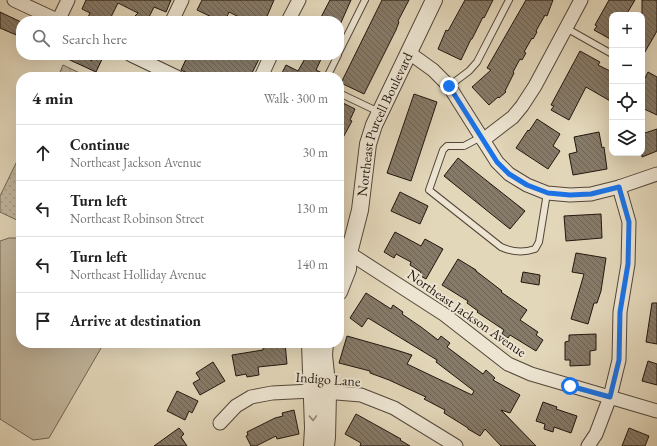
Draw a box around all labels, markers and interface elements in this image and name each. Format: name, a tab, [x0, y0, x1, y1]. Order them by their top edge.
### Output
map controls	[609, 12, 645, 156]
button: +	[609, 12, 645, 48]
search box	[16, 16, 344, 60]
icon: search	[30, 27, 52, 49]
text: Search here	[62, 29, 127, 48]
button: −	[609, 48, 645, 84]
street label: Northeast Purcell Boulevard	[353, 49, 417, 197]
route end	[440, 77, 458, 95]
button: locate	[609, 84, 645, 120]
text: 4 min	[32, 87, 73, 109]
text: Walk · 300 m	[264, 90, 328, 107]
button: layers	[609, 120, 645, 156]
text: Continue	[70, 135, 130, 154]
icon: ahead	[32, 142, 54, 164]
text: 30 m	[303, 144, 328, 161]
text: Northeast Jackson Avenue	[70, 154, 201, 171]
text: Turn left	[70, 191, 127, 210]
icon: left	[32, 198, 54, 220]
text: 130 m	[297, 200, 328, 217]
text: Northeast Robinson Street	[70, 210, 204, 227]
text: Turn left	[70, 247, 127, 266]
icon: left	[32, 254, 54, 276]
text: 140 m	[297, 256, 328, 273]
street label: Northeast Jackson Avenue	[404, 265, 531, 361]
text: Northeast Holliday Avenue	[70, 266, 206, 283]
icon: arrive	[32, 310, 54, 332]
text: Arrive at destination	[70, 311, 201, 330]
street label: Indigo Lane	[295, 368, 362, 390]
route start	[561, 377, 579, 395]
one-way arrow	[309, 415, 317, 421]

